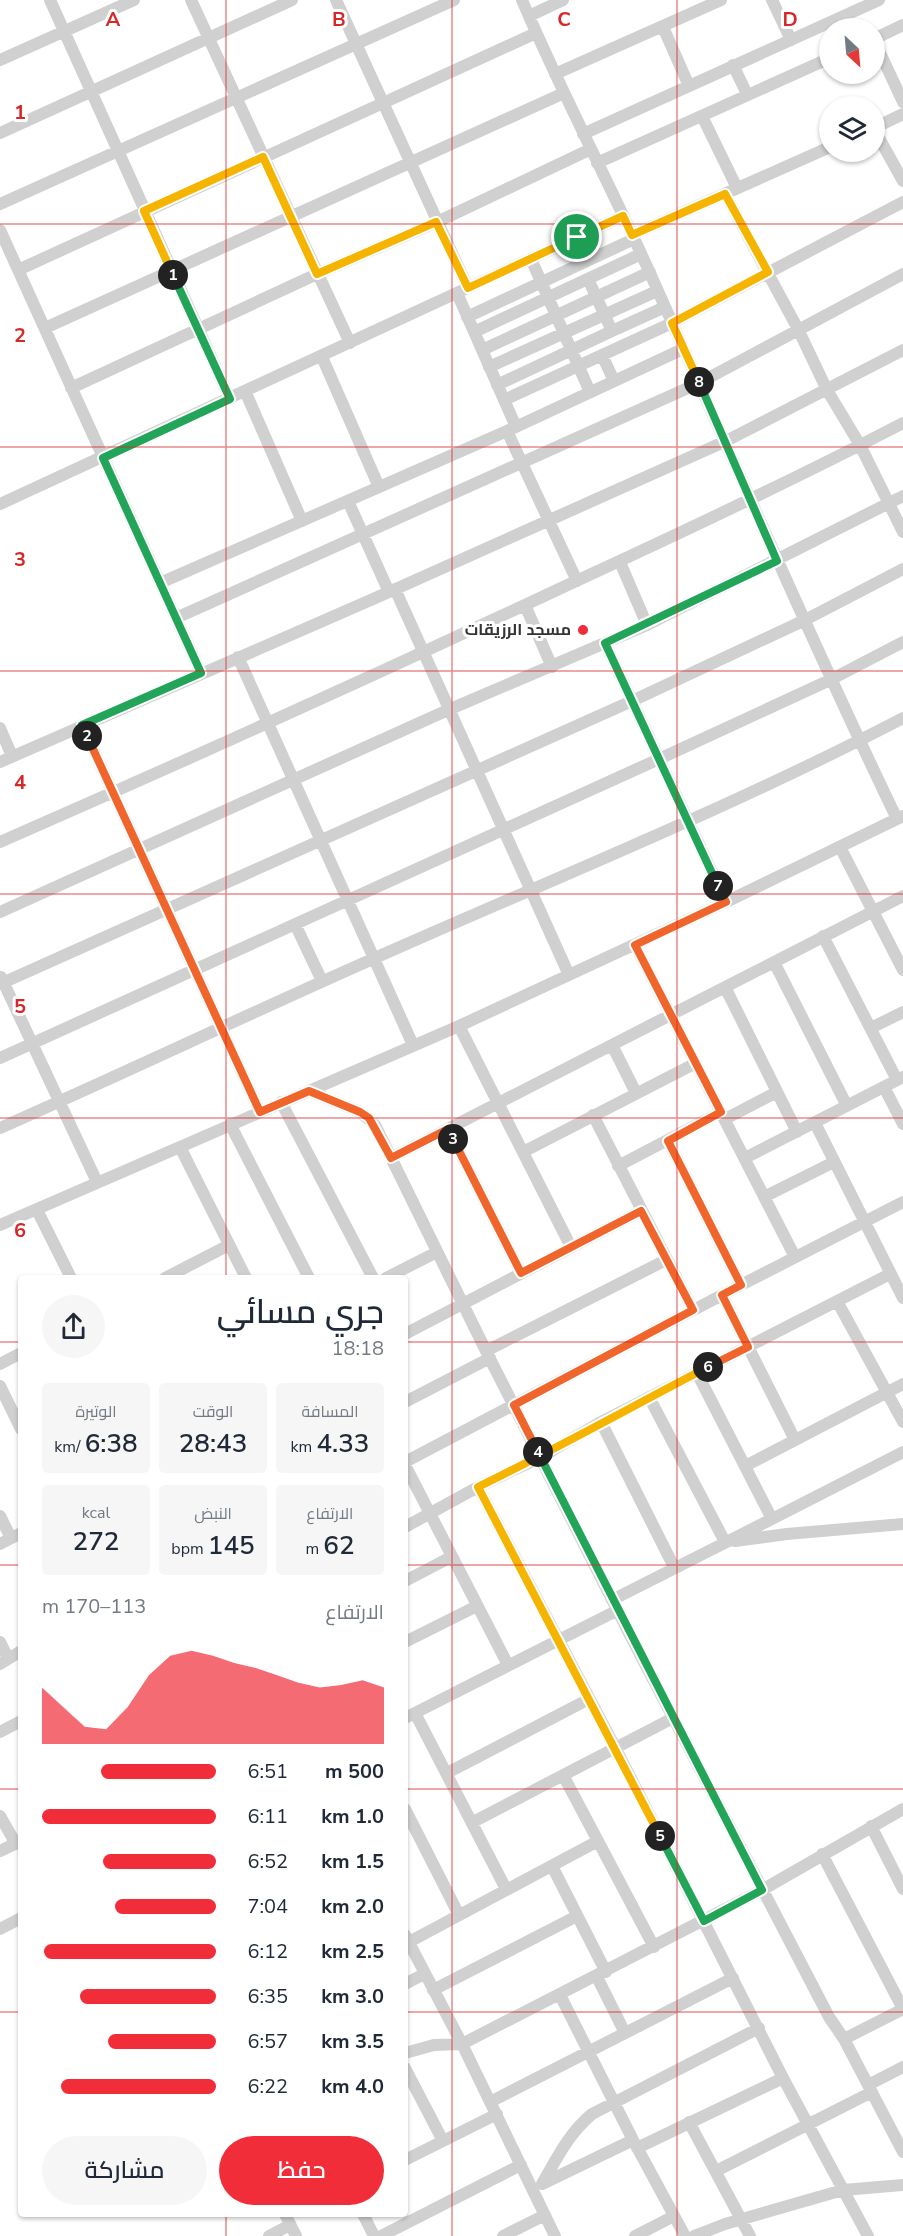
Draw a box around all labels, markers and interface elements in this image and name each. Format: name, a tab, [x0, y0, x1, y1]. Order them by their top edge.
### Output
text: A	[106, 6, 121, 33]
text: B	[332, 6, 346, 33]
text: C	[557, 6, 571, 33]
text: D	[782, 6, 798, 33]
north arrow	[819, 18, 885, 84]
map controls	[819, 18, 885, 162]
button: layers	[819, 96, 885, 162]
text: 1	[14, 99, 26, 126]
pin	[551, 211, 602, 262]
icon: arrive	[560, 220, 593, 253]
pin: 1	[158, 260, 188, 290]
text: 1	[168, 264, 178, 286]
text: 2	[14, 322, 26, 349]
pin: 8	[684, 367, 714, 397]
text: 8	[694, 371, 704, 393]
text: 3	[14, 546, 26, 573]
place label: مسجد الرزيقات	[465, 619, 571, 641]
marker: مسجد الرزيقات	[576, 623, 590, 637]
pin: 2	[72, 721, 102, 751]
text: 2	[82, 725, 92, 747]
text: 4	[14, 769, 26, 796]
pin: 7	[703, 871, 733, 901]
text: 7	[713, 875, 723, 897]
text: 5	[14, 993, 26, 1020]
pin: 3	[438, 1124, 468, 1154]
text: 3	[448, 1128, 458, 1150]
text: 6	[14, 1217, 26, 1244]
text: جري مسائي	[217, 1290, 384, 1335]
button: share	[42, 1295, 105, 1358]
text: 18:18	[331, 1335, 384, 1362]
pin: 6	[693, 1352, 723, 1382]
text: 6	[703, 1356, 713, 1378]
text: الوتيرة	[75, 1401, 117, 1423]
text: الوقت	[193, 1401, 233, 1423]
text: المسافة	[302, 1401, 358, 1423]
text: 6:38	[85, 1426, 138, 1461]
text: 28:43	[179, 1426, 247, 1461]
text: 4.33	[316, 1426, 369, 1461]
text: /km	[54, 1436, 85, 1458]
text: km	[291, 1436, 316, 1458]
pin: 4	[523, 1437, 553, 1467]
text: 4	[533, 1441, 543, 1463]
text: kcal	[82, 1502, 110, 1524]
text: النبض	[194, 1503, 232, 1525]
text: الارتفاع	[307, 1503, 353, 1525]
text: 272	[73, 1524, 119, 1559]
text: 145	[208, 1528, 255, 1563]
text: 62	[323, 1528, 355, 1563]
text: bpm	[171, 1538, 208, 1560]
text: m	[305, 1538, 323, 1560]
text: 113–170 m	[42, 1593, 146, 1620]
text: الارتفاع	[325, 1599, 384, 1626]
text: 6:51	[247, 1758, 288, 1785]
text: 500 m	[325, 1758, 384, 1785]
text: 6:11	[247, 1803, 288, 1830]
text: 1.0 km	[321, 1803, 384, 1830]
pin: 5	[645, 1821, 675, 1851]
text: 5	[655, 1825, 665, 1847]
text: 6:52	[247, 1848, 288, 1875]
text: 1.5 km	[321, 1848, 384, 1875]
text: 7:04	[247, 1893, 288, 1920]
text: 2.0 km	[321, 1893, 384, 1920]
text: 6:12	[247, 1938, 288, 1965]
text: 2.5 km	[321, 1938, 384, 1965]
text: 6:35	[247, 1983, 288, 2010]
text: 3.0 km	[321, 1983, 384, 2010]
text: 6:57	[247, 2028, 288, 2055]
text: 3.5 km	[321, 2028, 384, 2055]
text: 6:22	[247, 2073, 288, 2100]
text: 4.0 km	[321, 2073, 384, 2100]
button: مشاركة	[42, 2136, 207, 2205]
button: حفظ	[219, 2136, 384, 2205]

